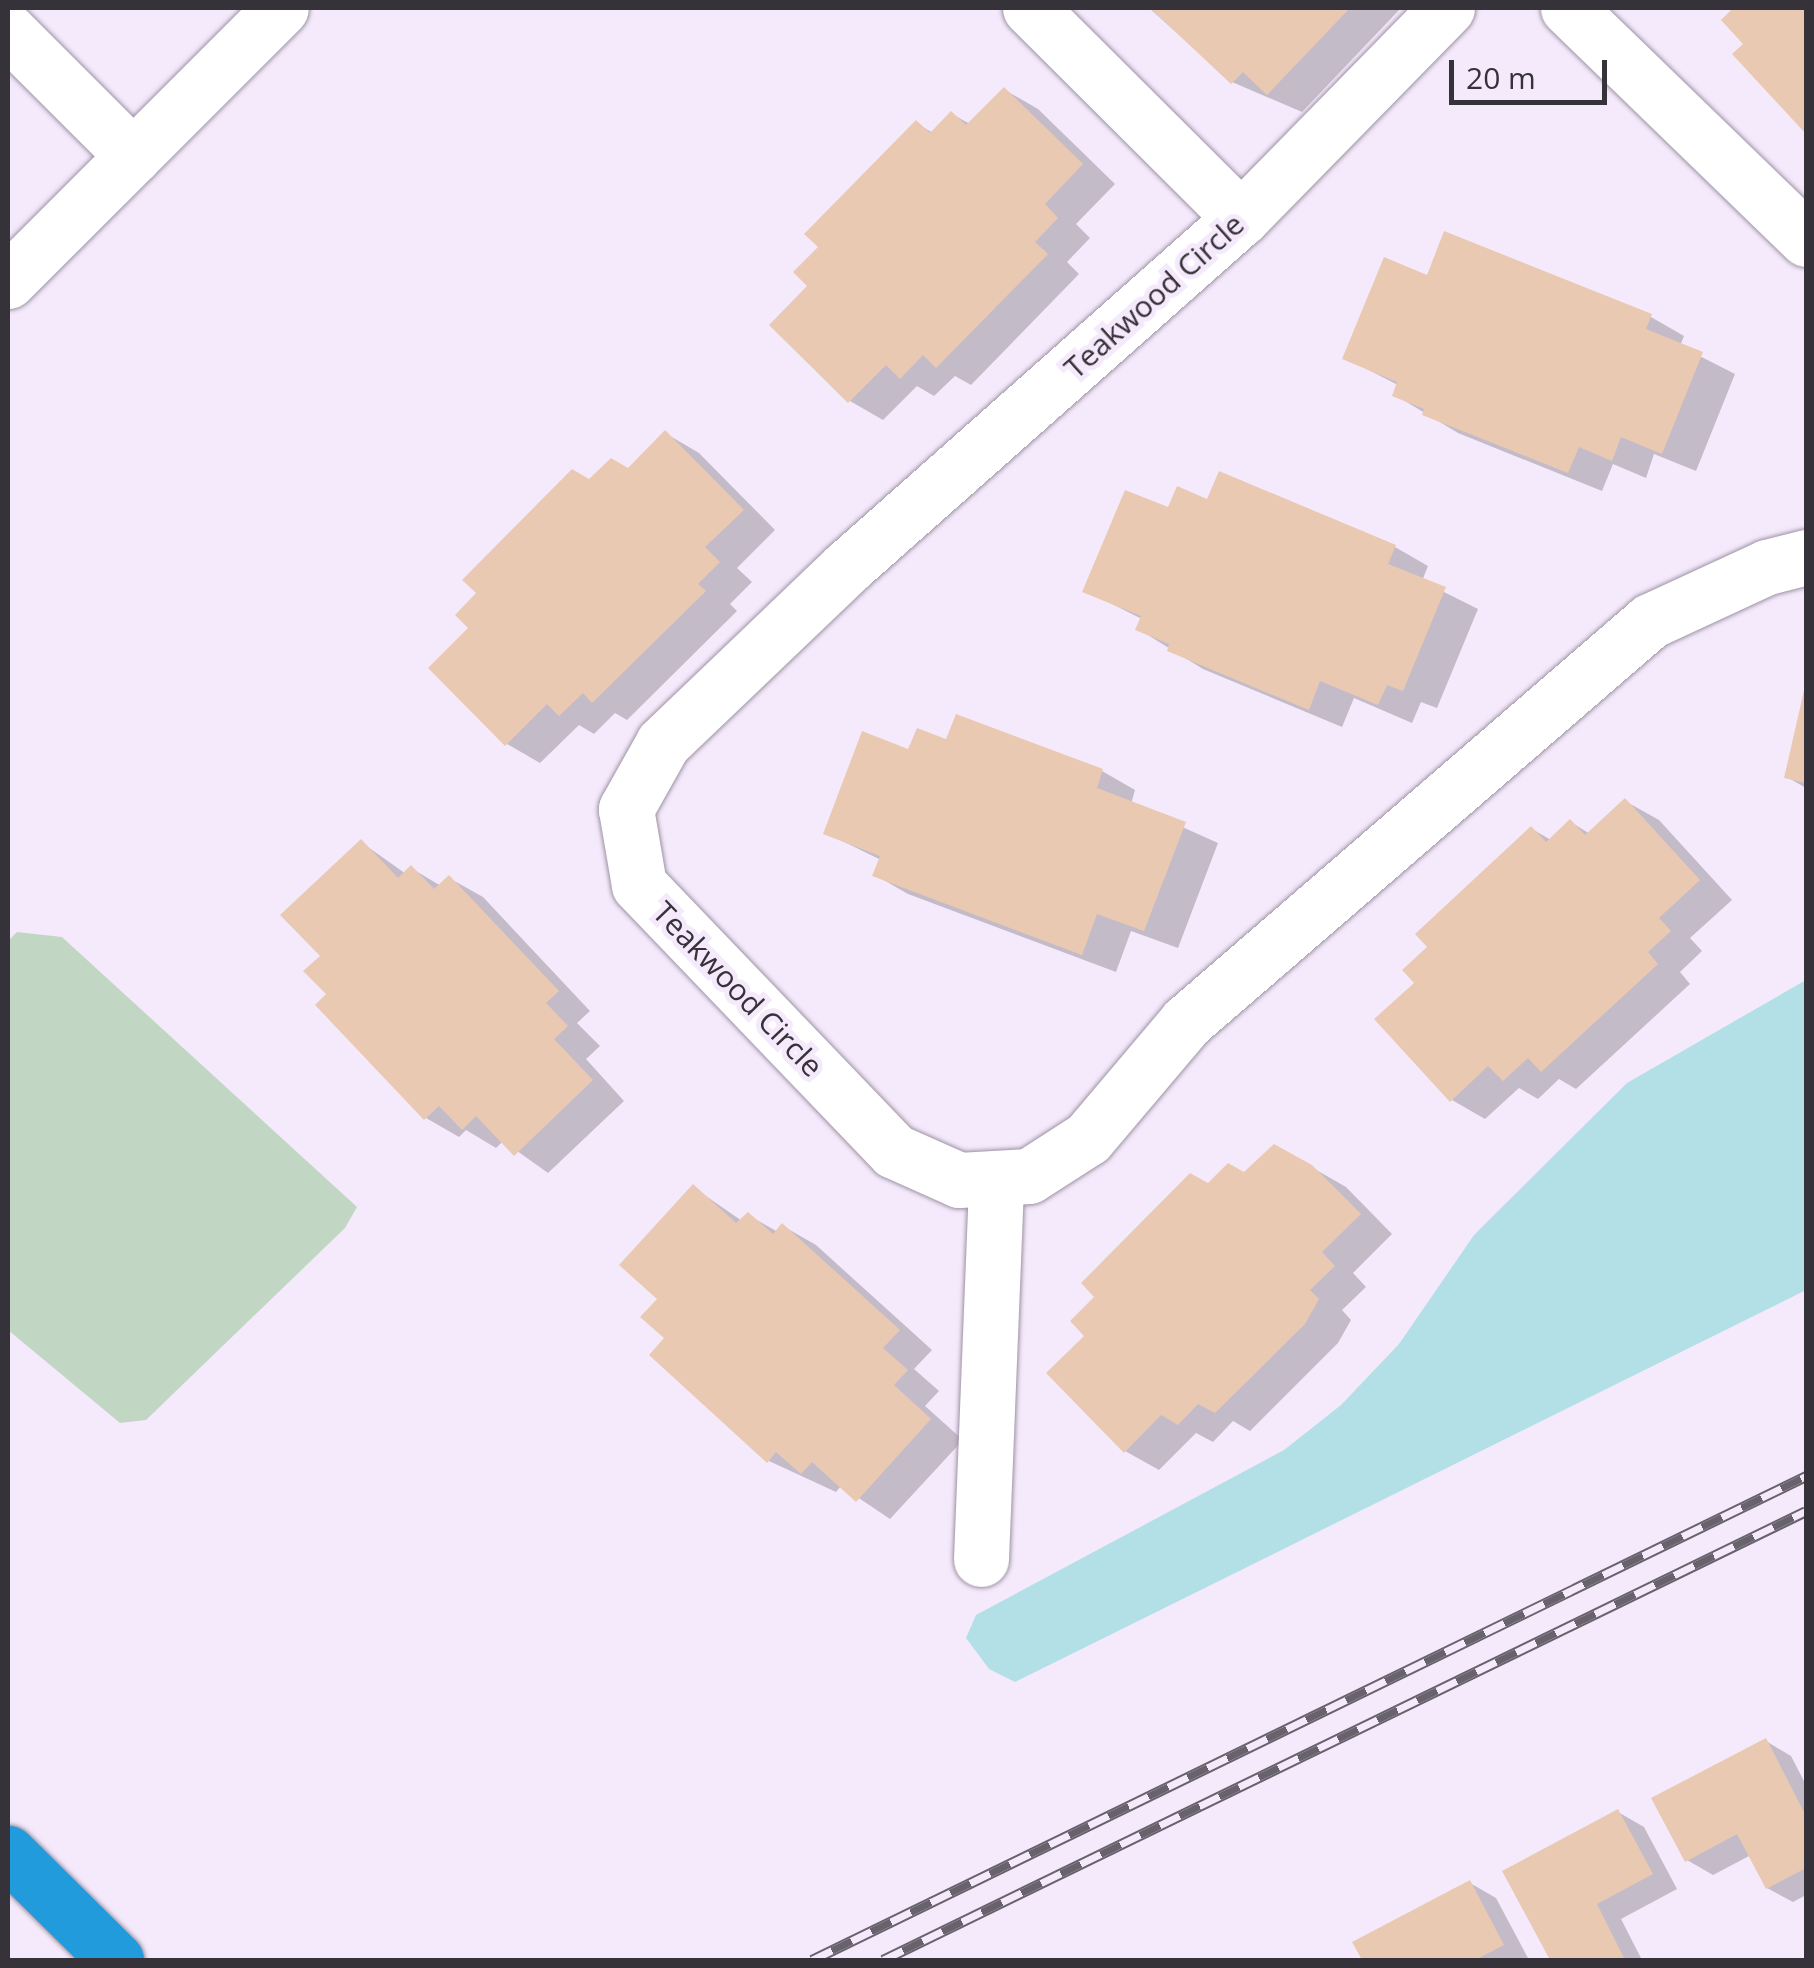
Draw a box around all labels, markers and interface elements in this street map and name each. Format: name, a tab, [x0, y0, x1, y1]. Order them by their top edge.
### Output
scale bar	[1454, 40, 1612, 102]
text: 20 m	[1466, 57, 1536, 98]
street label: Teakwood Circle	[1057, 206, 1251, 386]
street label: Teakwood Circle	[646, 894, 830, 1084]

